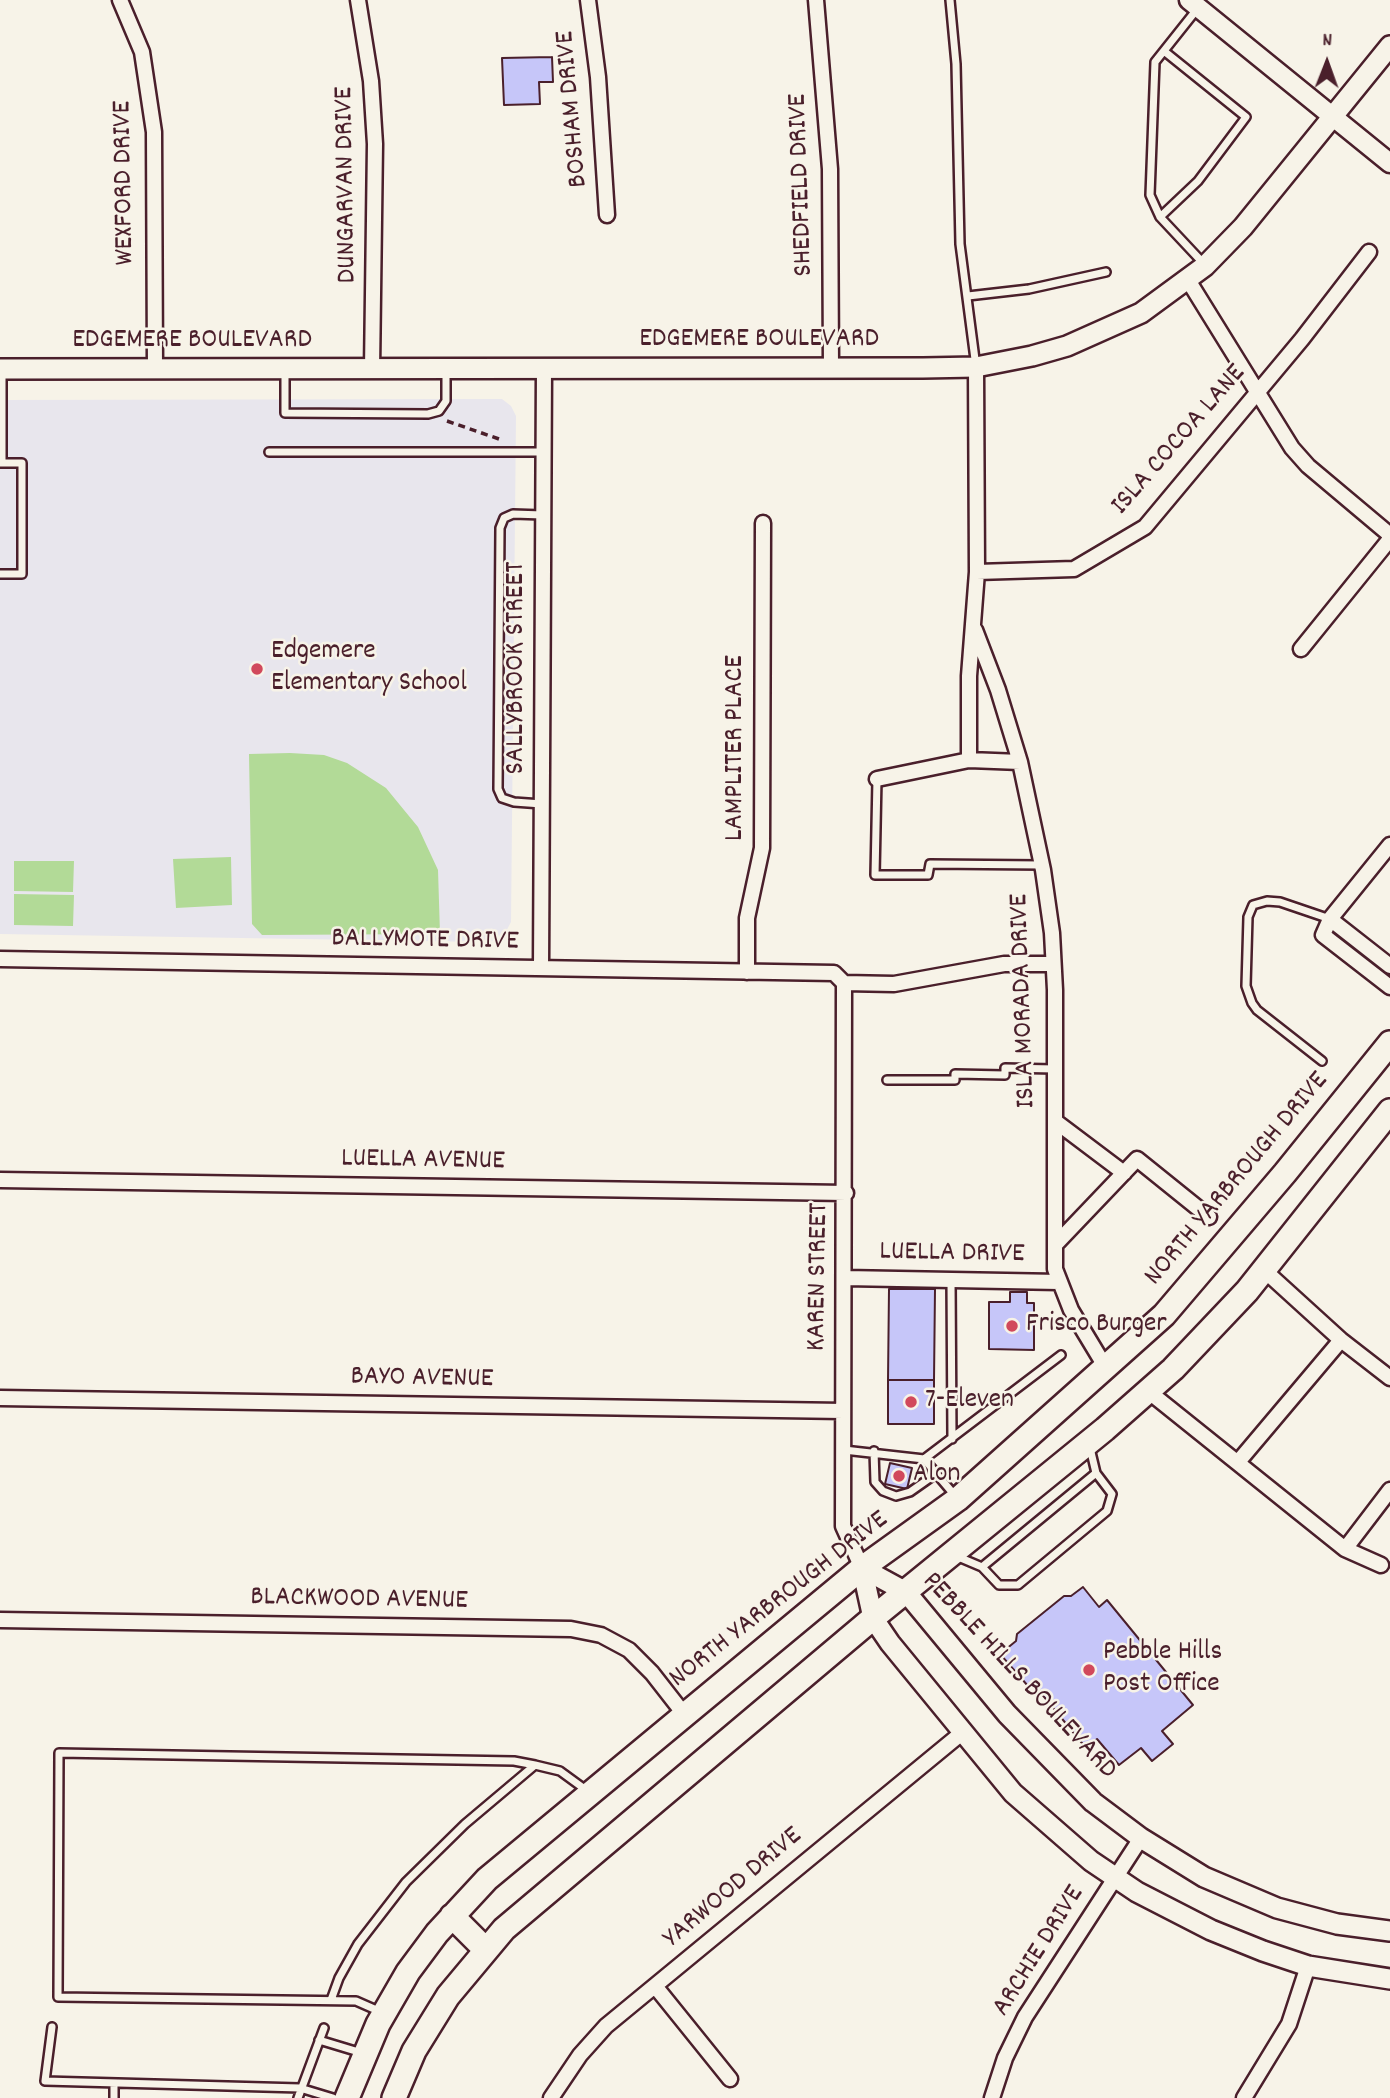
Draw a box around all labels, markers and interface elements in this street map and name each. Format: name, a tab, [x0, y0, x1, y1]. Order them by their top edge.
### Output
north arrow	[1292, 28, 1362, 98]
text: N	[1322, 28, 1332, 55]
street label: BOSHAM DRIVE	[550, 29, 598, 189]
street label: DUNGARVAN DRIVE	[329, 86, 367, 284]
street label: SHEDFIELD DRIVE	[783, 93, 823, 277]
street label: WEXFORD DRIVE	[108, 100, 144, 266]
street label: EDGEMERE BOULEVARD	[639, 324, 879, 358]
street label: EDGEMERE BOULEVARD	[72, 325, 312, 359]
street label: ISLA COCOA LANE	[1105, 359, 1255, 523]
street label: SALLYBROOK STREET	[501, 562, 535, 774]
place label: Edgemere Elementary School	[271, 636, 467, 702]
street label: LAMPLITER PLACE	[720, 655, 754, 841]
marker: Edgemere Elementary School	[249, 661, 265, 677]
street label: ISLA MORADA DRIVE	[1004, 893, 1046, 1109]
street label: BALLYMOTE DRIVE	[331, 924, 519, 960]
street label: NORTH YARBROUGH DRIVE	[1139, 1066, 1337, 1294]
street label: LUELLA AVENUE	[341, 1144, 505, 1180]
street label: KAREN STREET	[802, 1202, 838, 1352]
street label: LUELLA DRIVE	[879, 1237, 1025, 1273]
place label: Frisco Burger	[1026, 1309, 1167, 1343]
marker: Frisco Burger	[1004, 1318, 1020, 1334]
street label: BAYO AVENUE	[350, 1362, 494, 1398]
place label: 7-Eleven	[925, 1385, 1014, 1419]
marker: 7-Eleven	[903, 1394, 919, 1410]
place label: Alon	[913, 1459, 960, 1493]
marker: Alon	[891, 1468, 907, 1484]
street label: NORTH YARBROUGH DRIVE	[664, 1505, 896, 1697]
street label: PEBBLE HILLS BOULEVARD	[913, 1566, 1123, 1788]
street label: BLACKWOOD AVENUE	[250, 1582, 468, 1620]
place label: Pebble Hills Post Office	[1103, 1637, 1222, 1703]
marker: Pebble Hills Post Office	[1081, 1662, 1097, 1678]
street label: YARWOOD DRIVE	[658, 1821, 810, 1957]
street label: ARCHIE DRIVE	[987, 1880, 1093, 2024]

